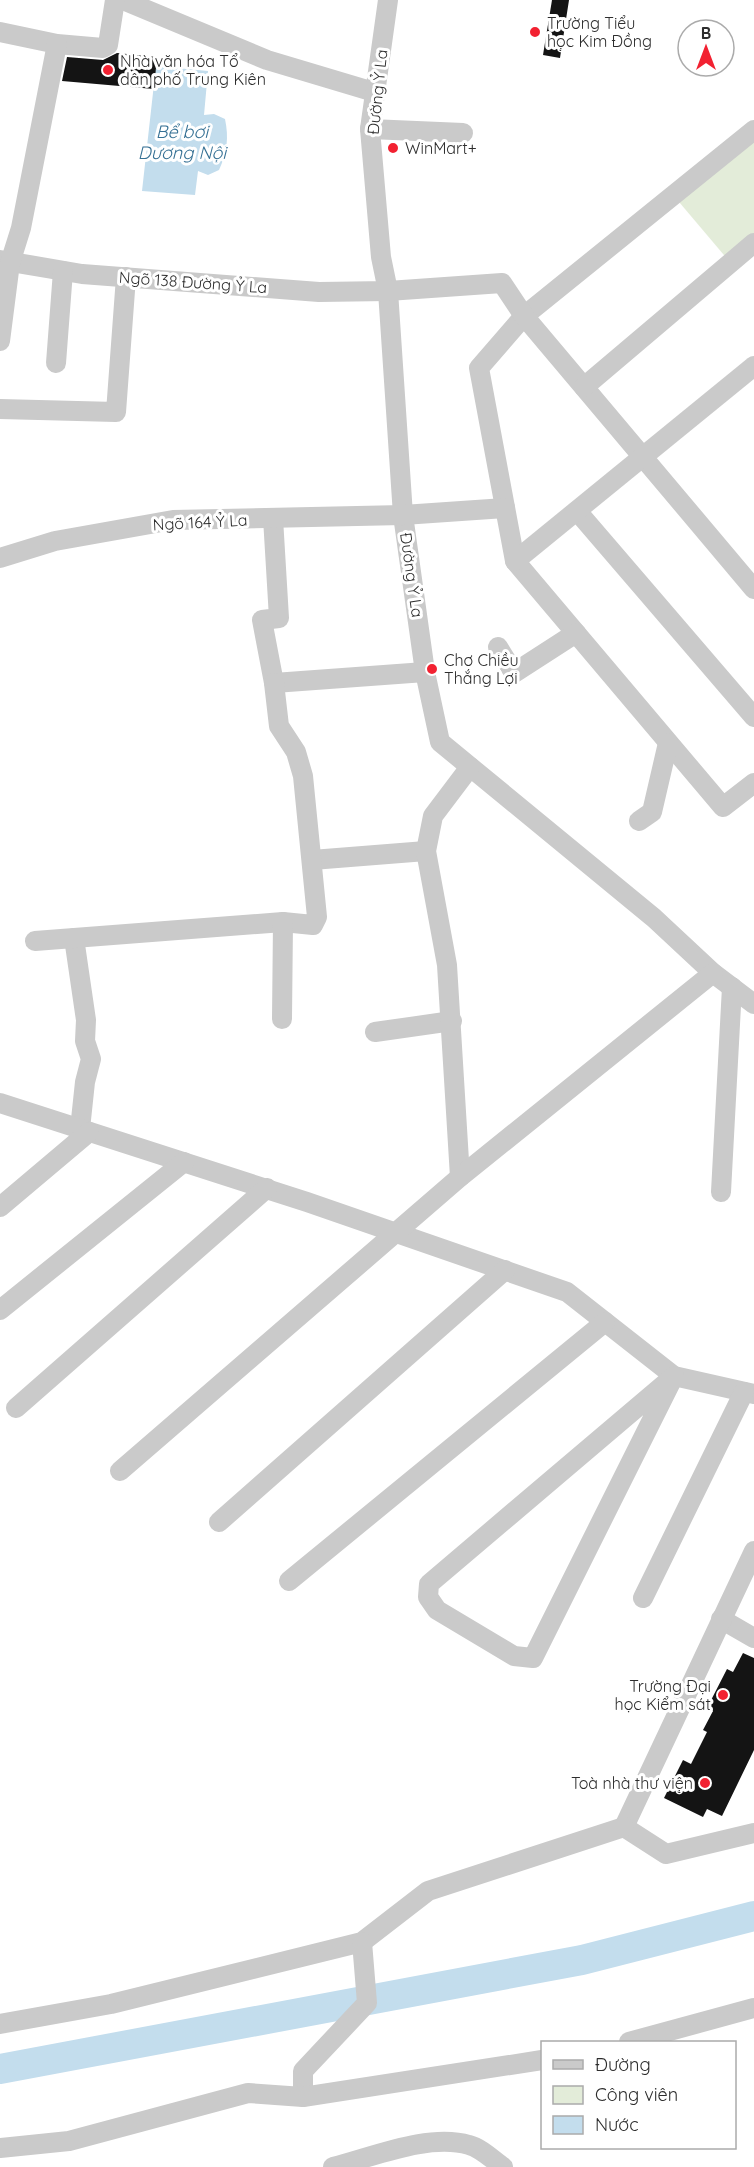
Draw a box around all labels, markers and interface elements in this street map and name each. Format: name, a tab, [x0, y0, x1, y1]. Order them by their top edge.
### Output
place label: Trường Tiểu học Kim Đồng	[547, 13, 652, 51]
north arrow	[676, 18, 736, 78]
text: B	[701, 23, 711, 43]
marker: Trường Tiểu học Kim Đồng	[528, 25, 542, 39]
street label: Đường Ỷ La	[363, 48, 391, 136]
place label: Nhà văn hóa Tổ dân phố Trung Kiên	[120, 51, 266, 89]
marker: Nhà văn hóa Tổ dân phố Trung Kiên	[101, 63, 115, 77]
water label: Bể bơi Dương Nội	[138, 120, 228, 164]
place label: WinMart+	[405, 138, 477, 158]
marker: WinMart+	[386, 141, 400, 155]
street label: Ngõ 138 Đường Ỷ La	[118, 267, 268, 297]
street label: Ngõ 164 Ỷ La	[152, 510, 248, 534]
street label: Đường Ỷ La	[396, 531, 428, 619]
place label: Chợ Chiều Thắng Lợi	[444, 650, 519, 688]
marker: Chợ Chiều Thắng Lợi	[425, 662, 439, 676]
place label: Trường Đại học Kiểm sát	[615, 1676, 711, 1714]
marker: Trường Đại học Kiểm sát	[716, 1688, 730, 1702]
place label: Toà nhà thư viện	[571, 1773, 693, 1793]
marker: Toà nhà thư viện	[698, 1776, 712, 1790]
legend	[541, 2041, 736, 2149]
text: Đường	[595, 2053, 651, 2076]
text: Công viên	[595, 2083, 678, 2106]
text: Nước	[595, 2113, 639, 2136]

